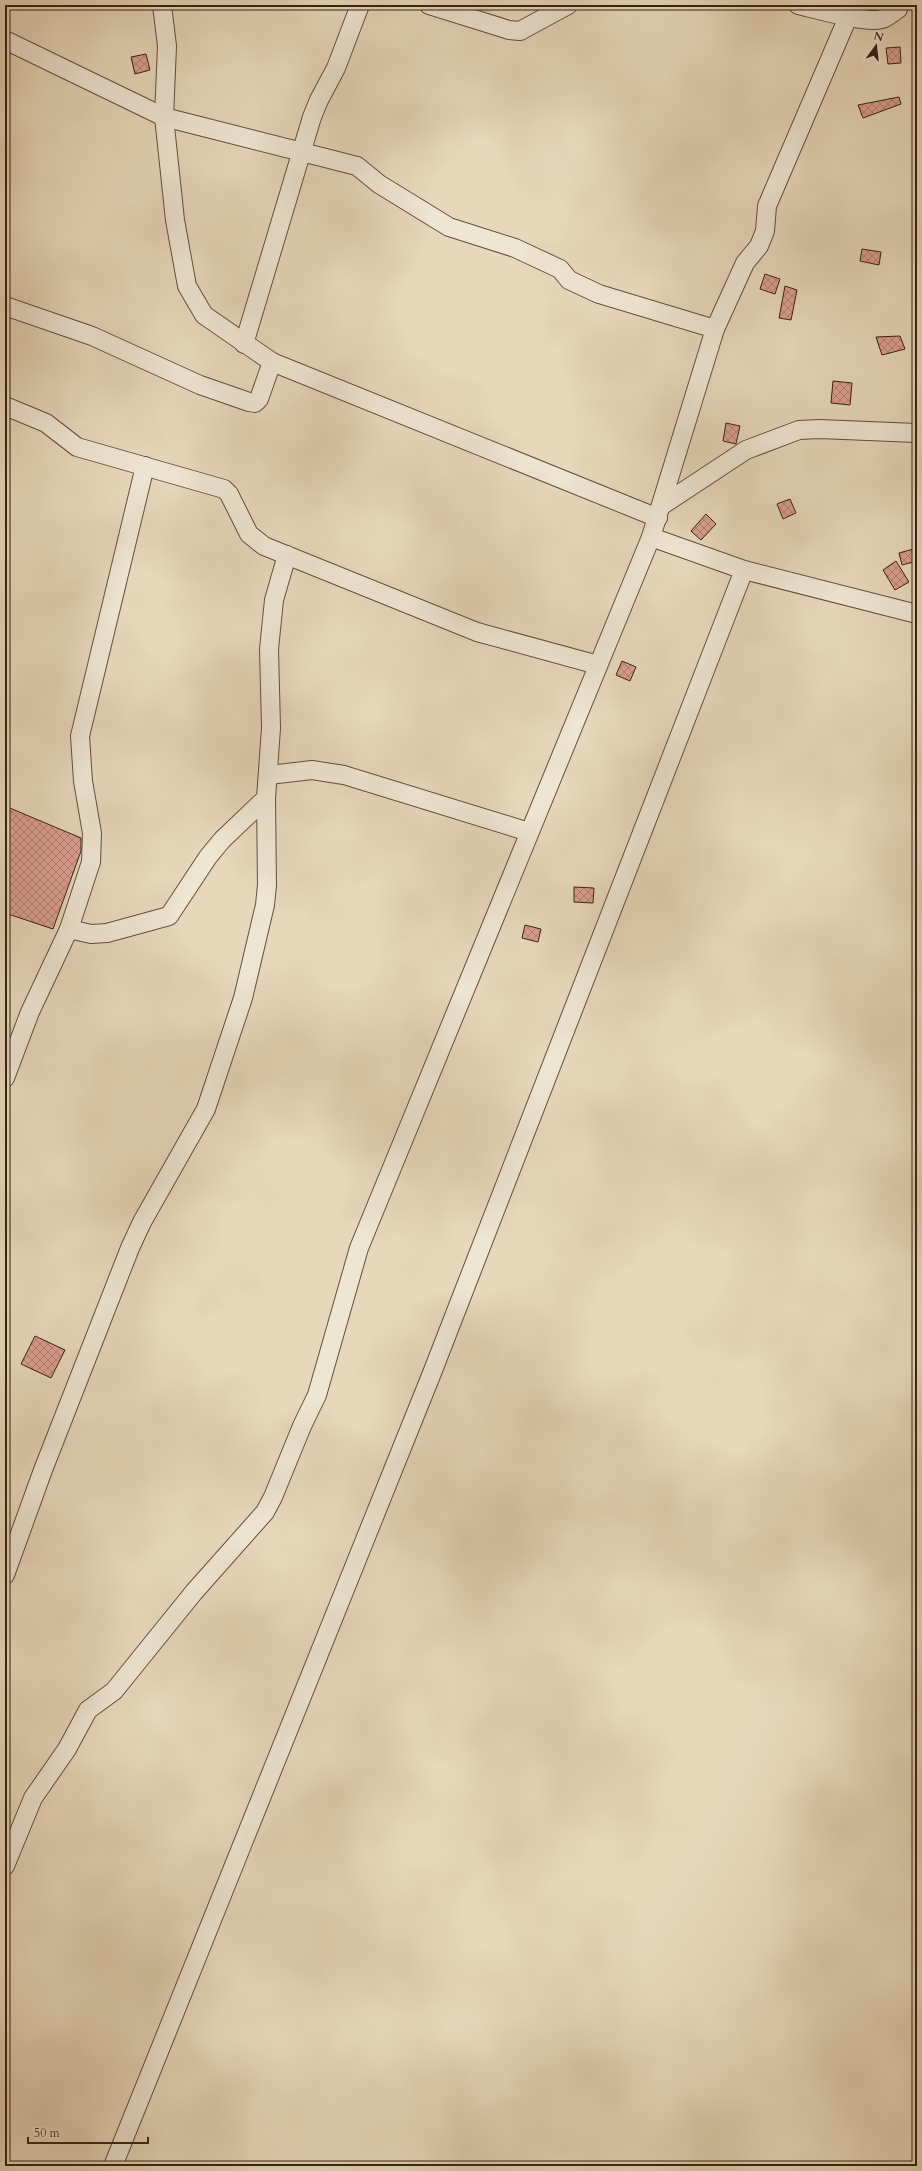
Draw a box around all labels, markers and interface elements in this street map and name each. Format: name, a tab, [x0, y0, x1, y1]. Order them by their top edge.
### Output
north arrow	[856, 26, 896, 66]
text: N	[872, 28, 885, 45]
scale bar	[28, 2119, 148, 2145]
text: 50 m	[34, 2125, 61, 2141]

